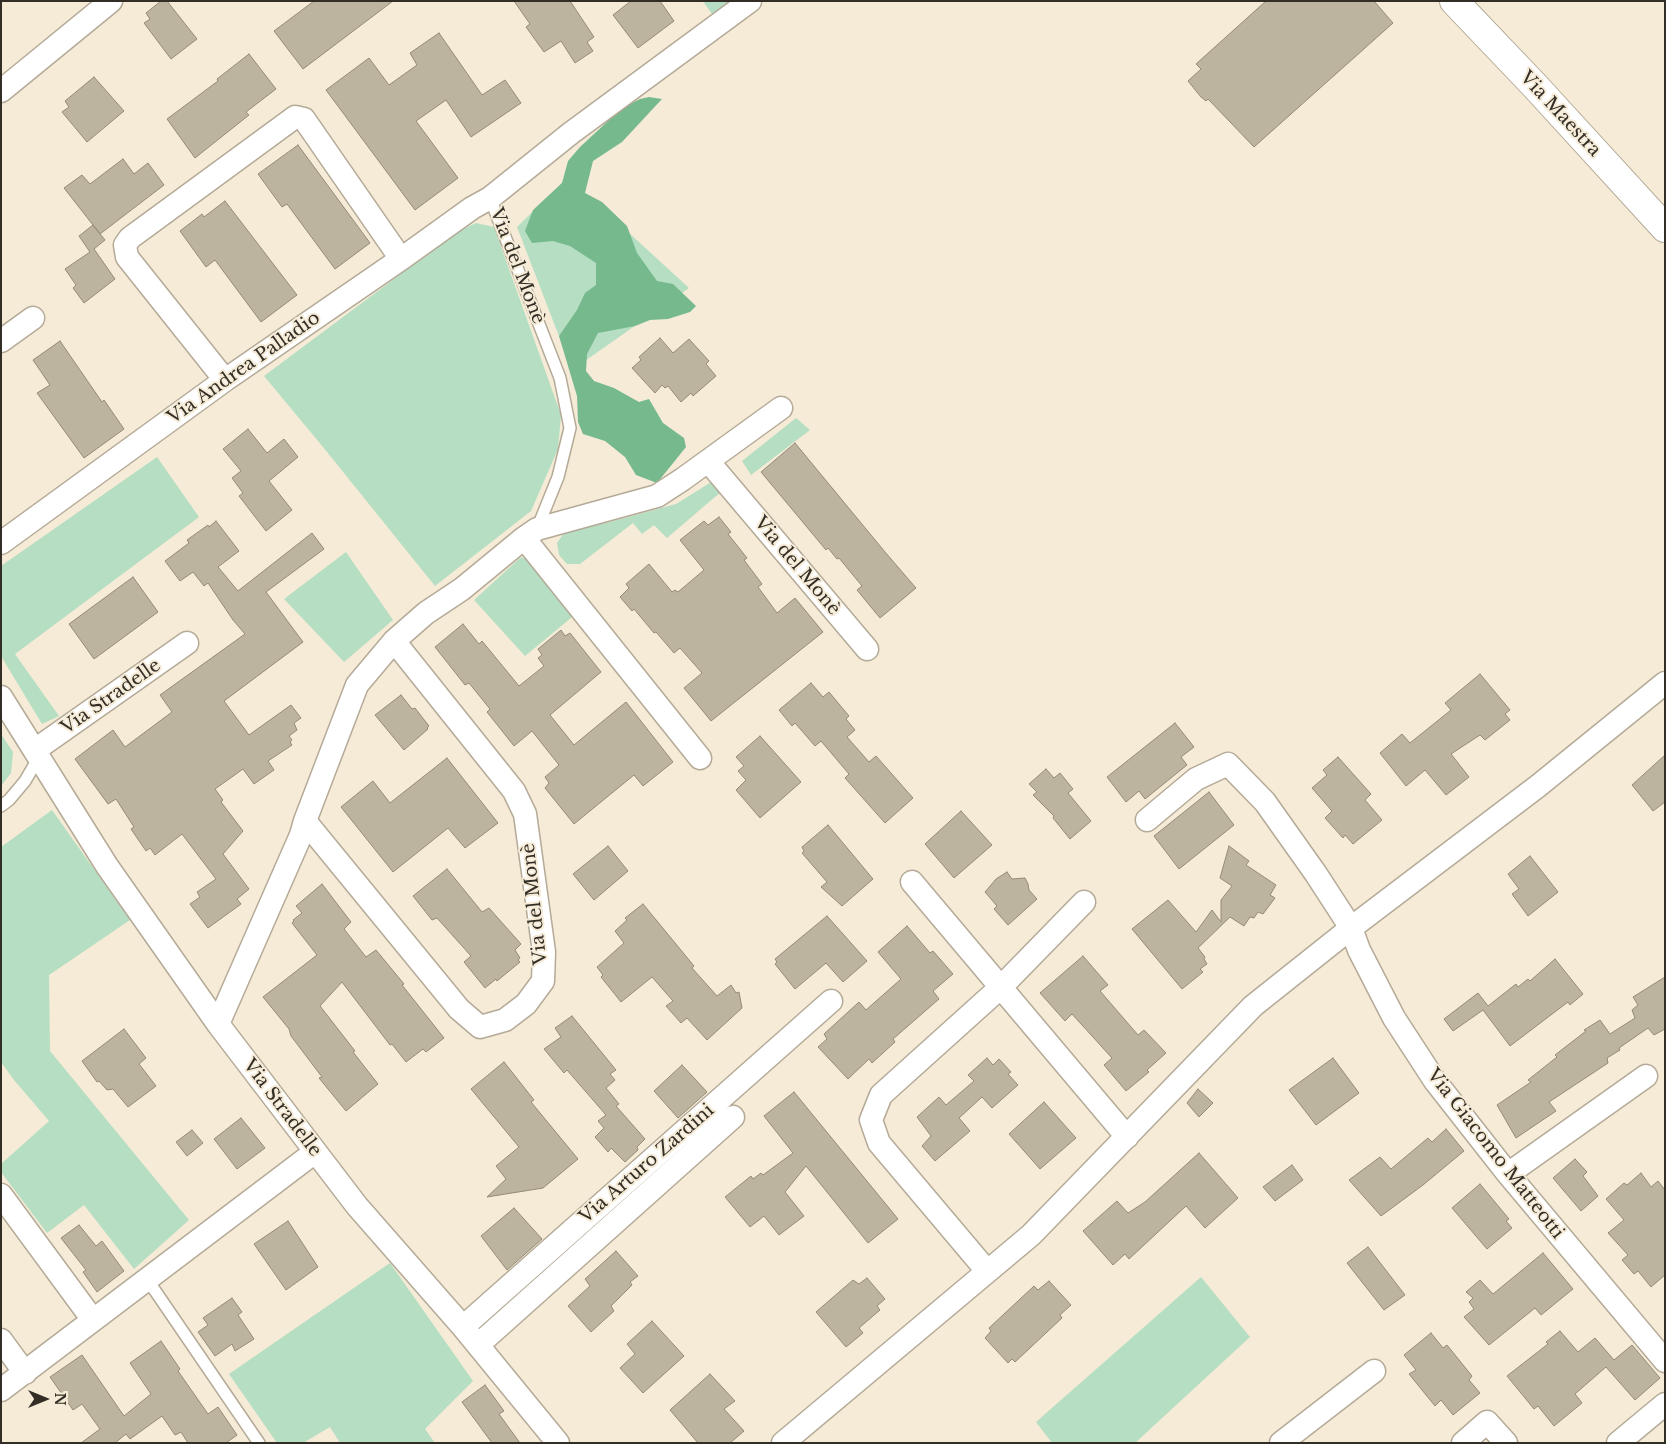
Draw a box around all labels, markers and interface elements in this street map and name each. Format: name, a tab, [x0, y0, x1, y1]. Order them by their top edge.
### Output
street label: Via Maestra	[1515, 67, 1605, 161]
street label: Via del Monè	[485, 205, 549, 327]
street label: Via Andrea Palladio	[164, 307, 324, 429]
street label: Via del Monè	[749, 512, 845, 620]
street label: Via Stradelle	[57, 655, 165, 739]
street label: Via del Monè	[518, 842, 552, 966]
street label: Via Stradelle	[238, 1055, 326, 1161]
street label: Via Giacomo Matteotti	[1422, 1065, 1568, 1243]
street label: Via Arturo Zardini	[575, 1100, 719, 1228]
north arrow	[20, 1374, 70, 1424]
text: N	[51, 1392, 69, 1406]

